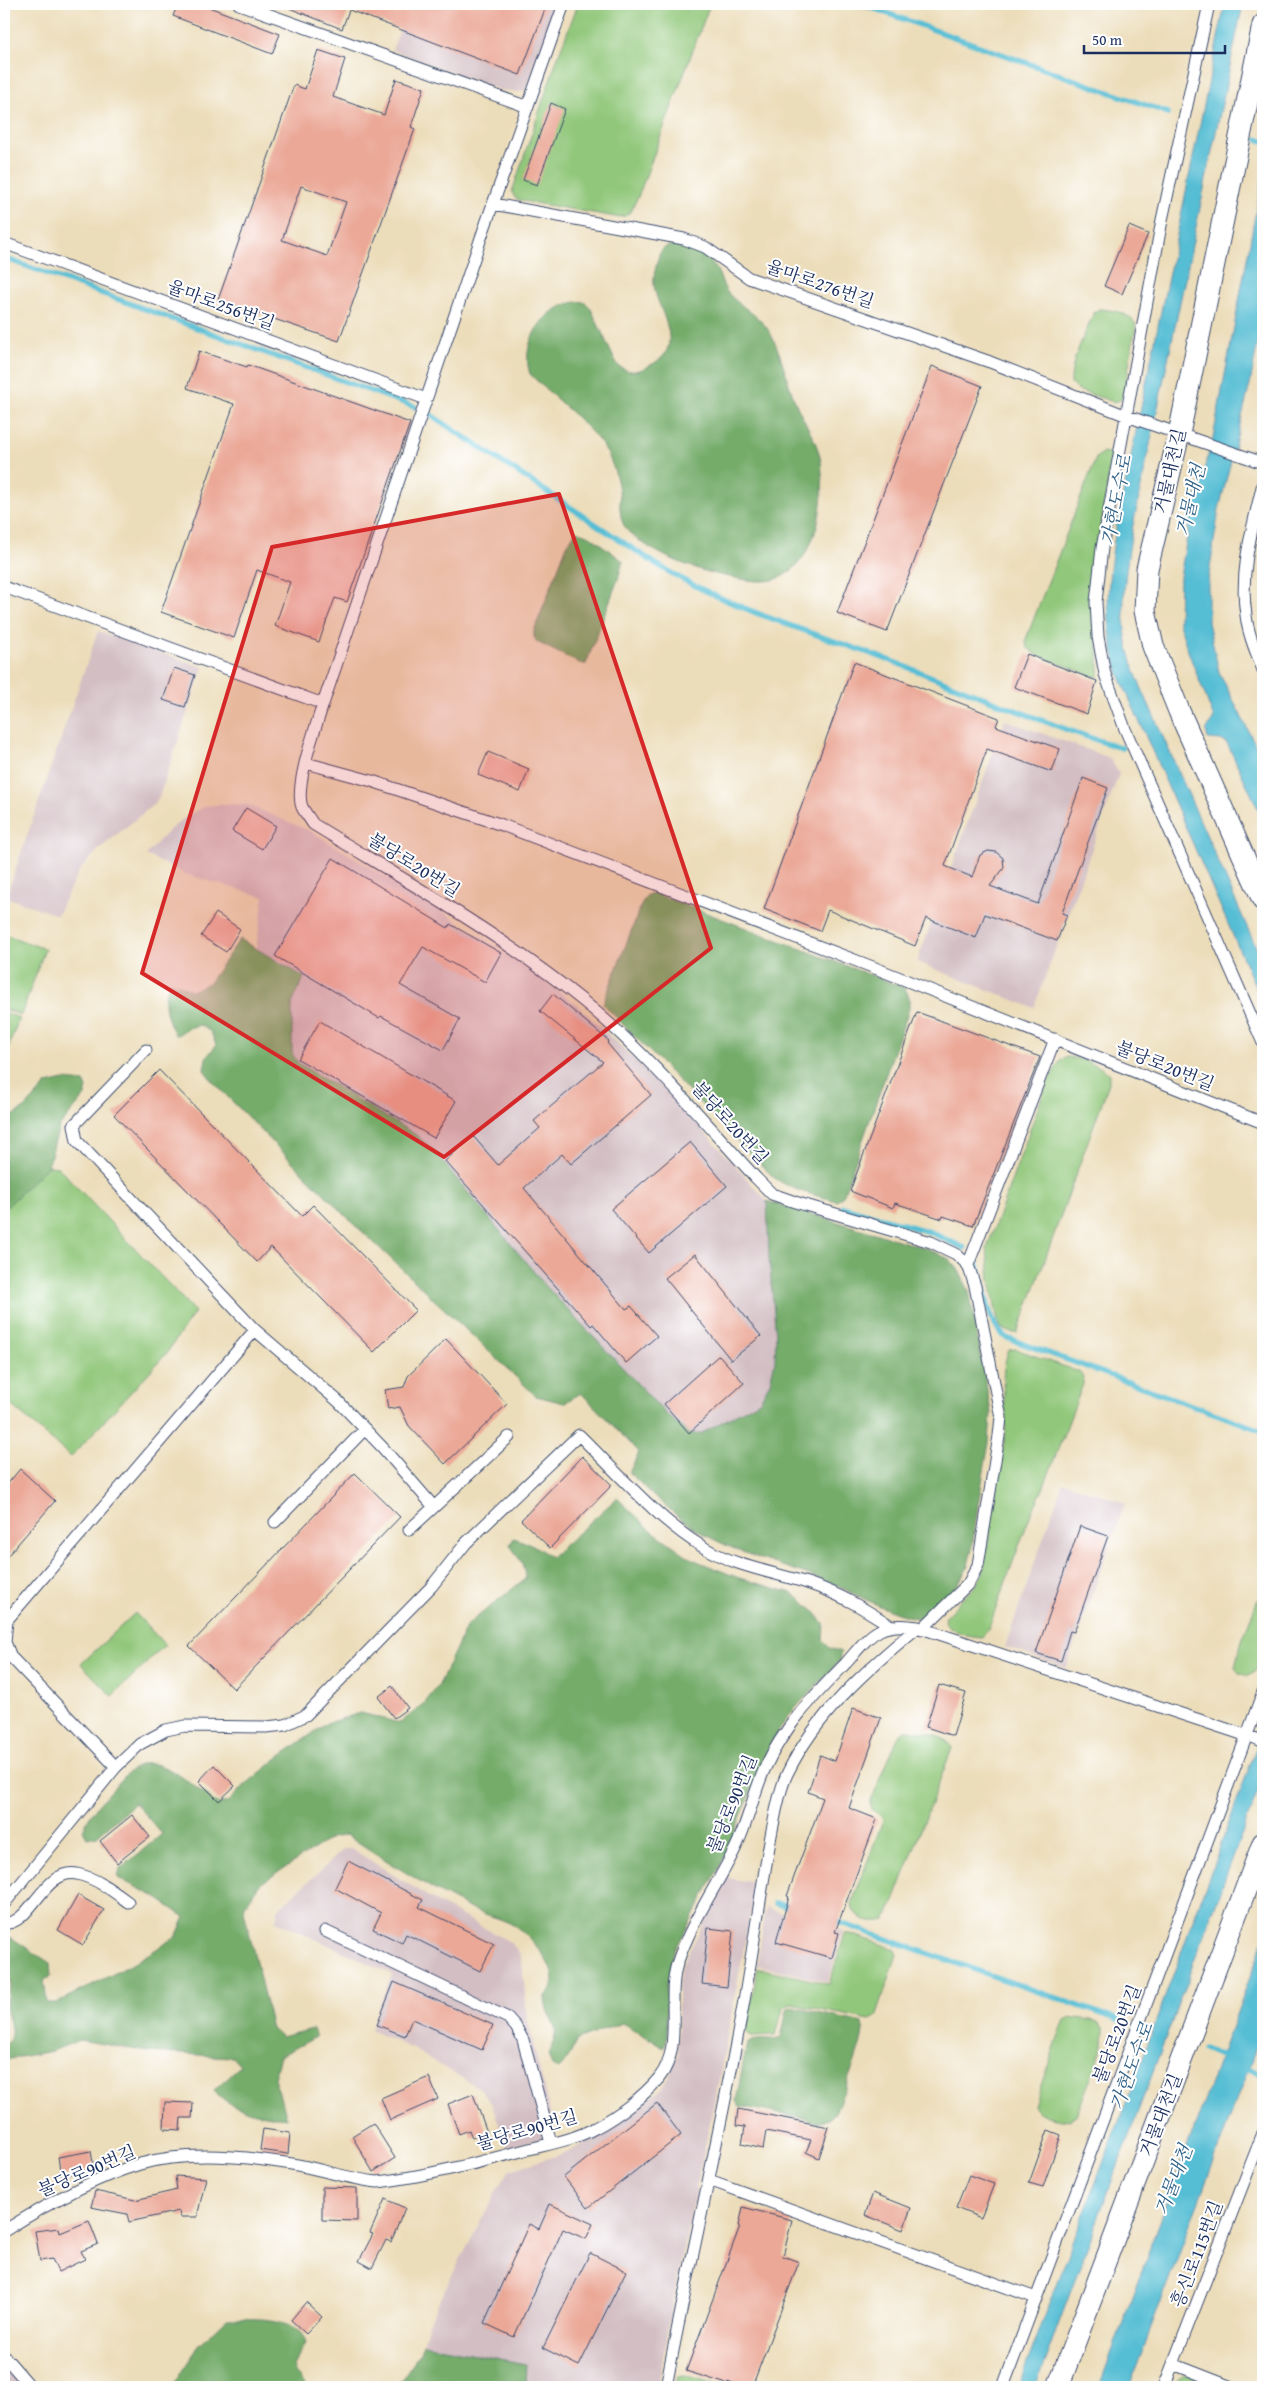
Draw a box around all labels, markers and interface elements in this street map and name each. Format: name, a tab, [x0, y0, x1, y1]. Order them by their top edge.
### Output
scale bar	[1084, 22, 1226, 54]
text: 50 m	[1092, 29, 1123, 50]
street label: 율마로276번길	[762, 252, 878, 315]
street label: 율마로256번길	[163, 273, 279, 337]
street label: 거물대천길	[1150, 426, 1190, 516]
water label: 가현도수로	[1094, 452, 1139, 548]
water label: 거물대천	[1171, 462, 1209, 538]
street label: 불당로20번길	[363, 825, 466, 904]
street label: 불당로20번길	[1112, 1033, 1219, 1098]
street label: 불당로20번길	[685, 1075, 775, 1170]
street label: 불당로90번길	[699, 1750, 764, 1857]
street label: 불당로20번길	[1085, 1980, 1148, 2087]
water label: 가현도수로	[1102, 2017, 1160, 2114]
street label: 거물대천길	[1132, 2069, 1189, 2160]
street label: 불당로90번길	[473, 2102, 581, 2157]
street label: 불당로90번길	[34, 2138, 140, 2203]
water label: 거물대천	[1147, 2139, 1200, 2219]
street label: 흥신로115번길	[1164, 2196, 1229, 2311]

